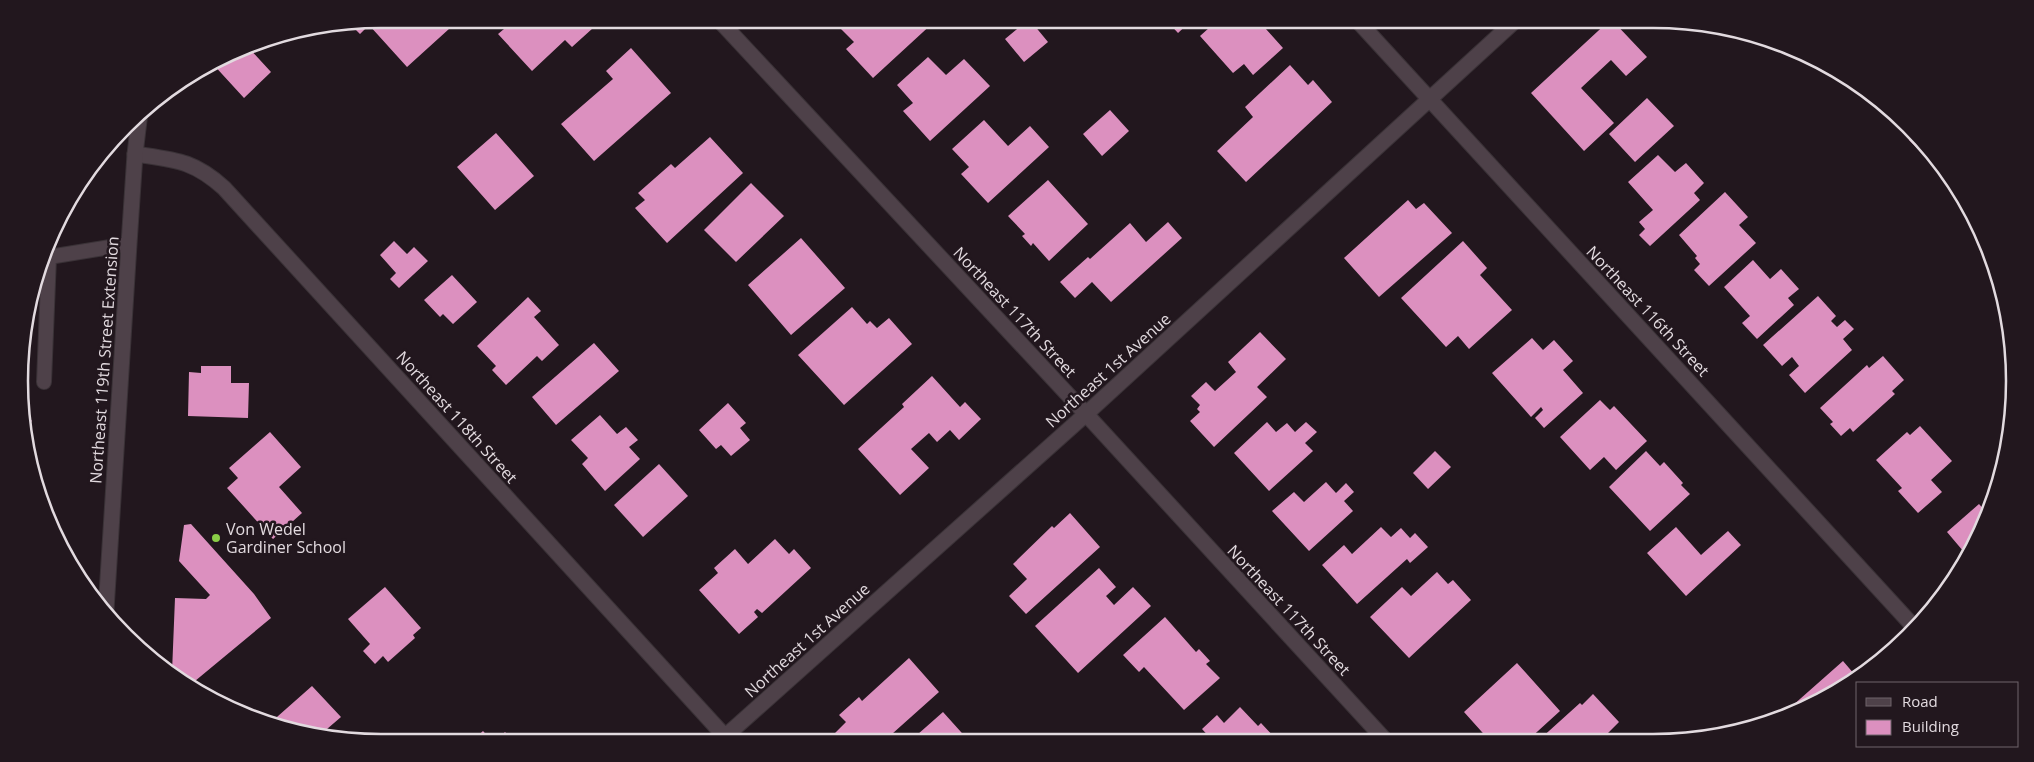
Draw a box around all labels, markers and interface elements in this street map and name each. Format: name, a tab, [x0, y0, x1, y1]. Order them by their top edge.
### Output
street label: Northeast 119th Street Extension	[84, 236, 124, 484]
street label: Northeast 116th Street	[1582, 241, 1715, 381]
street label: Northeast 117th Street	[949, 242, 1082, 382]
street label: Northeast 1st Avenue	[1041, 308, 1175, 432]
street label: Northeast 118th Street	[392, 346, 523, 488]
place label: Von Wedel Gardiner School	[226, 518, 346, 558]
marker: Von Wedel Gardiner School	[210, 532, 222, 544]
street label: Northeast 117th Street	[1223, 540, 1356, 680]
street label: Northeast 1st Avenue	[740, 578, 874, 702]
legend	[1856, 682, 2019, 747]
text: Road	[1902, 691, 1938, 711]
text: Building	[1902, 716, 1959, 736]

